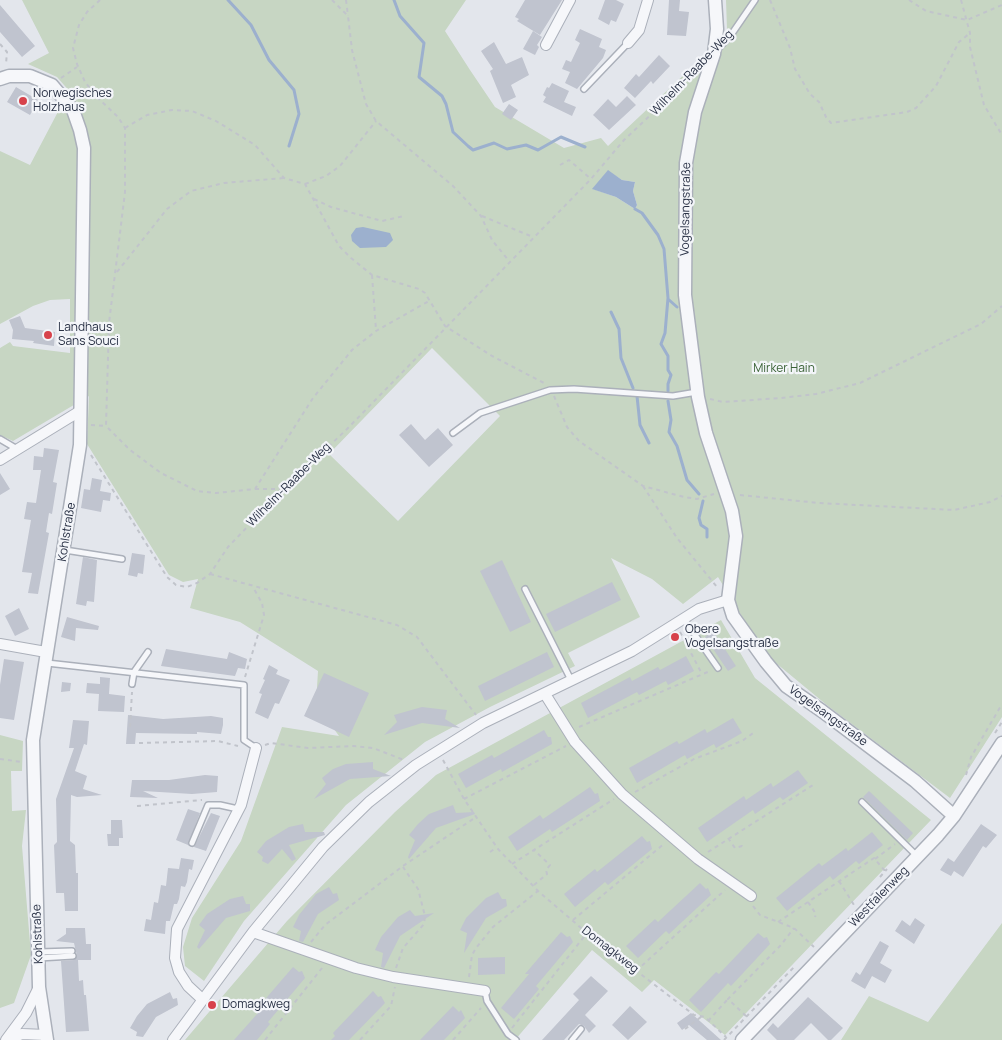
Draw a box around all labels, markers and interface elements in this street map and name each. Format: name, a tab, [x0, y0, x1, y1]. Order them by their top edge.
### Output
street label: Wilhelm-Raabe-Weg	[648, 27, 736, 119]
place label: Norwegisches Holzhaus	[33, 87, 112, 115]
marker: Norwegisches Holzhaus	[17, 95, 29, 107]
street label: Vogelsangstraße	[678, 162, 694, 256]
place label: Landhaus Sans Souci	[58, 321, 119, 349]
marker: Landhaus Sans Souci	[42, 329, 54, 341]
park label: Mirker Hain	[753, 362, 815, 376]
street label: Wilhelm-Raabe-Weg	[244, 440, 334, 530]
street label: Kohlstraße	[55, 501, 79, 563]
place label: Obere Vogelsangstraße	[685, 623, 779, 651]
marker: Obere Vogelsangstraße	[669, 631, 681, 643]
street label: Vogelsangstraße	[786, 683, 870, 749]
street label: Westfalenweg	[846, 864, 912, 930]
street label: Kohlstraße	[30, 904, 46, 964]
street label: Domagkweg	[579, 923, 641, 977]
place label: Domagkweg	[222, 998, 290, 1012]
marker: Domagkweg	[206, 999, 218, 1011]

